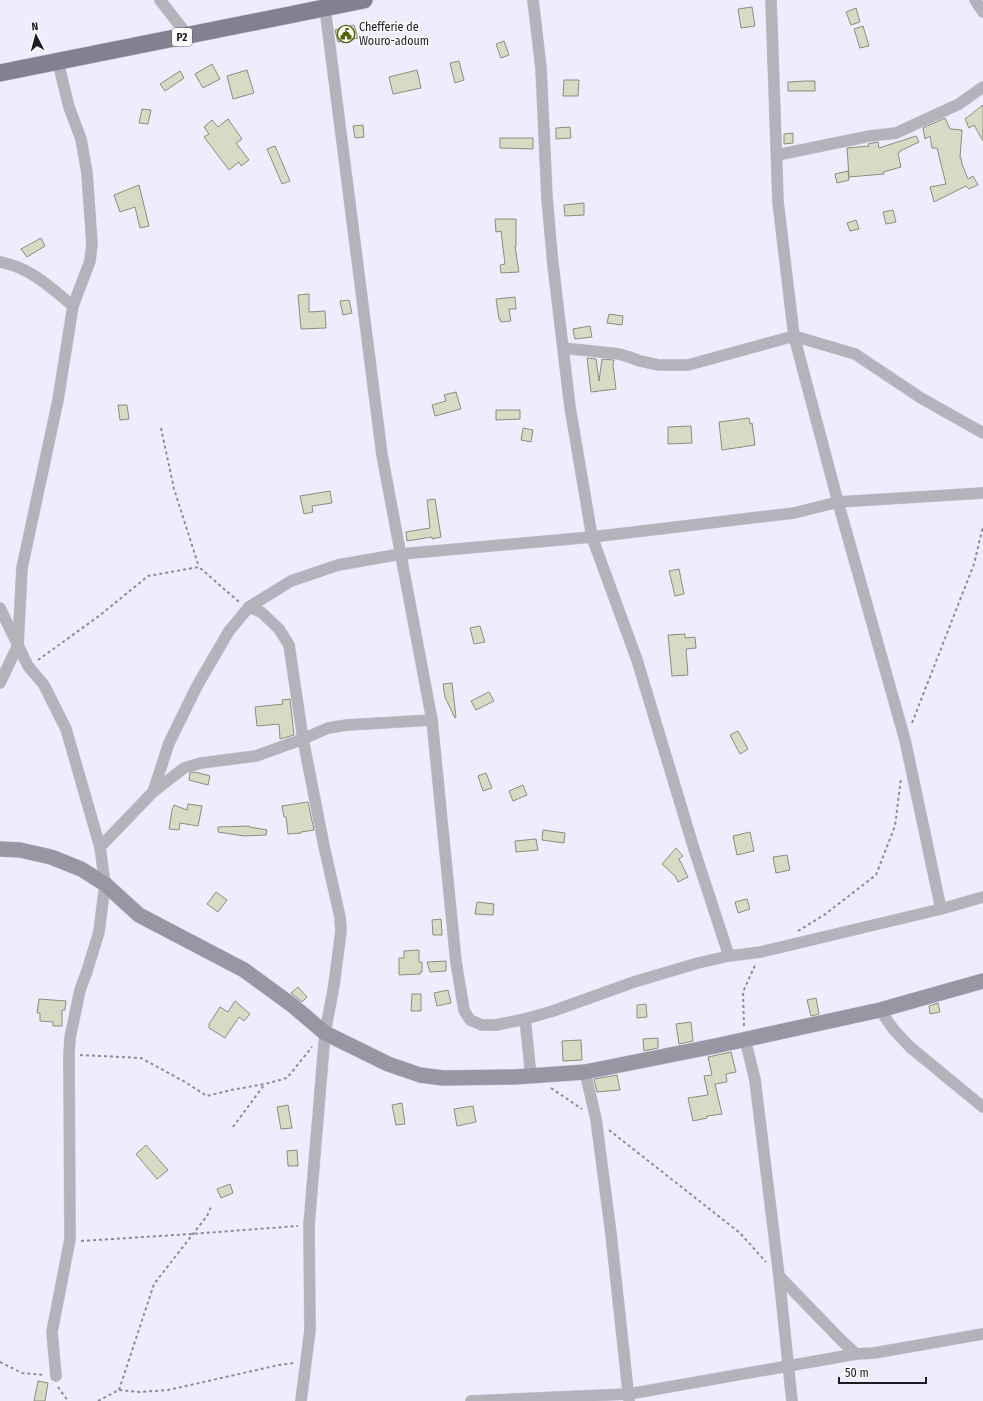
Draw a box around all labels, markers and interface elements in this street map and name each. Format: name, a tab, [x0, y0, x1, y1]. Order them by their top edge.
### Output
north arrow	[16, 16, 56, 56]
text: N	[31, 20, 39, 33]
place label: Chefferie de Wouro-adoum	[359, 20, 429, 48]
public building icon: Chefferie de Wouro-adoum	[336, 24, 356, 44]
road number: P2	[172, 28, 192, 46]
scale bar	[839, 1359, 926, 1385]
text: 50 m	[845, 1366, 869, 1380]

